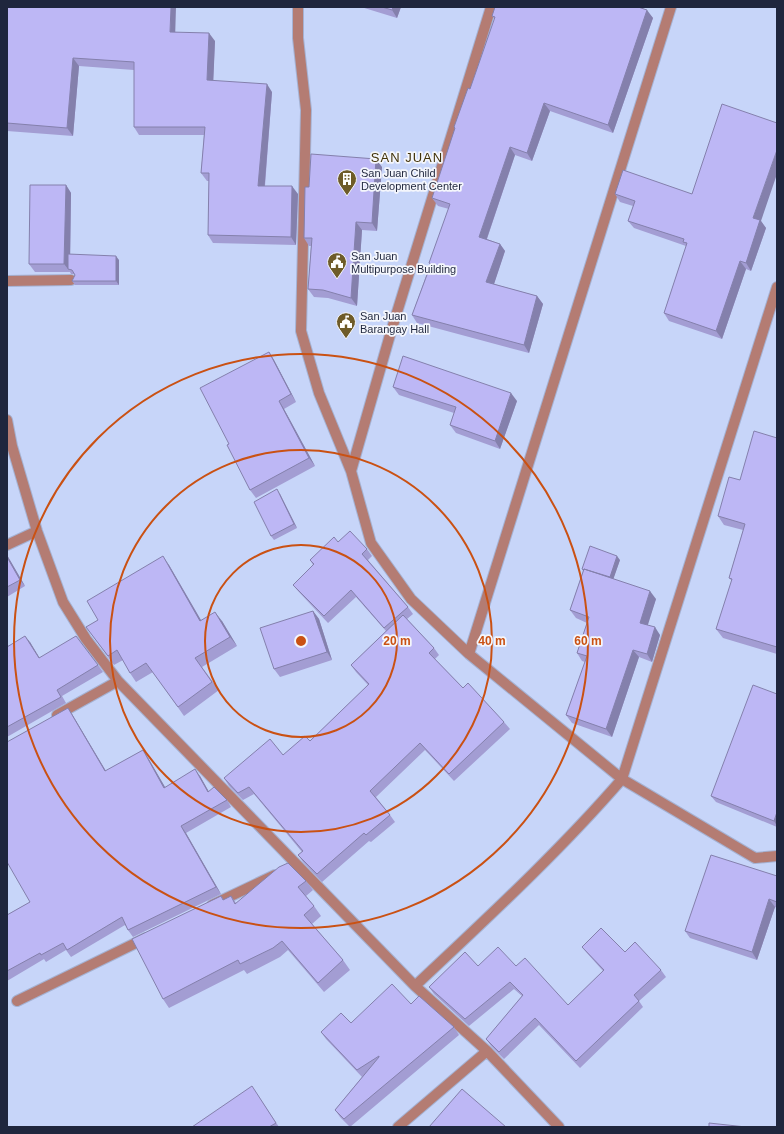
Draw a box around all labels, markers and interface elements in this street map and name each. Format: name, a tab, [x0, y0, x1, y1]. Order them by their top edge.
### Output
district label: SAN JUAN	[371, 150, 443, 165]
place label: San Juan Child Development Center	[361, 167, 462, 192]
building icon: San Juan Child Development Center	[336, 168, 358, 196]
place label: San Juan Multipurpose Building	[351, 250, 456, 275]
public building icon: San Juan Multipurpose Building	[326, 251, 348, 279]
place label: San Juan Barangay Hall	[360, 310, 429, 335]
public building icon: San Juan Barangay Hall	[335, 311, 357, 339]
centre of rings	[294, 634, 308, 648]
text: 20 m	[383, 634, 411, 648]
text: 40 m	[478, 634, 506, 648]
text: 60 m	[574, 634, 602, 648]

